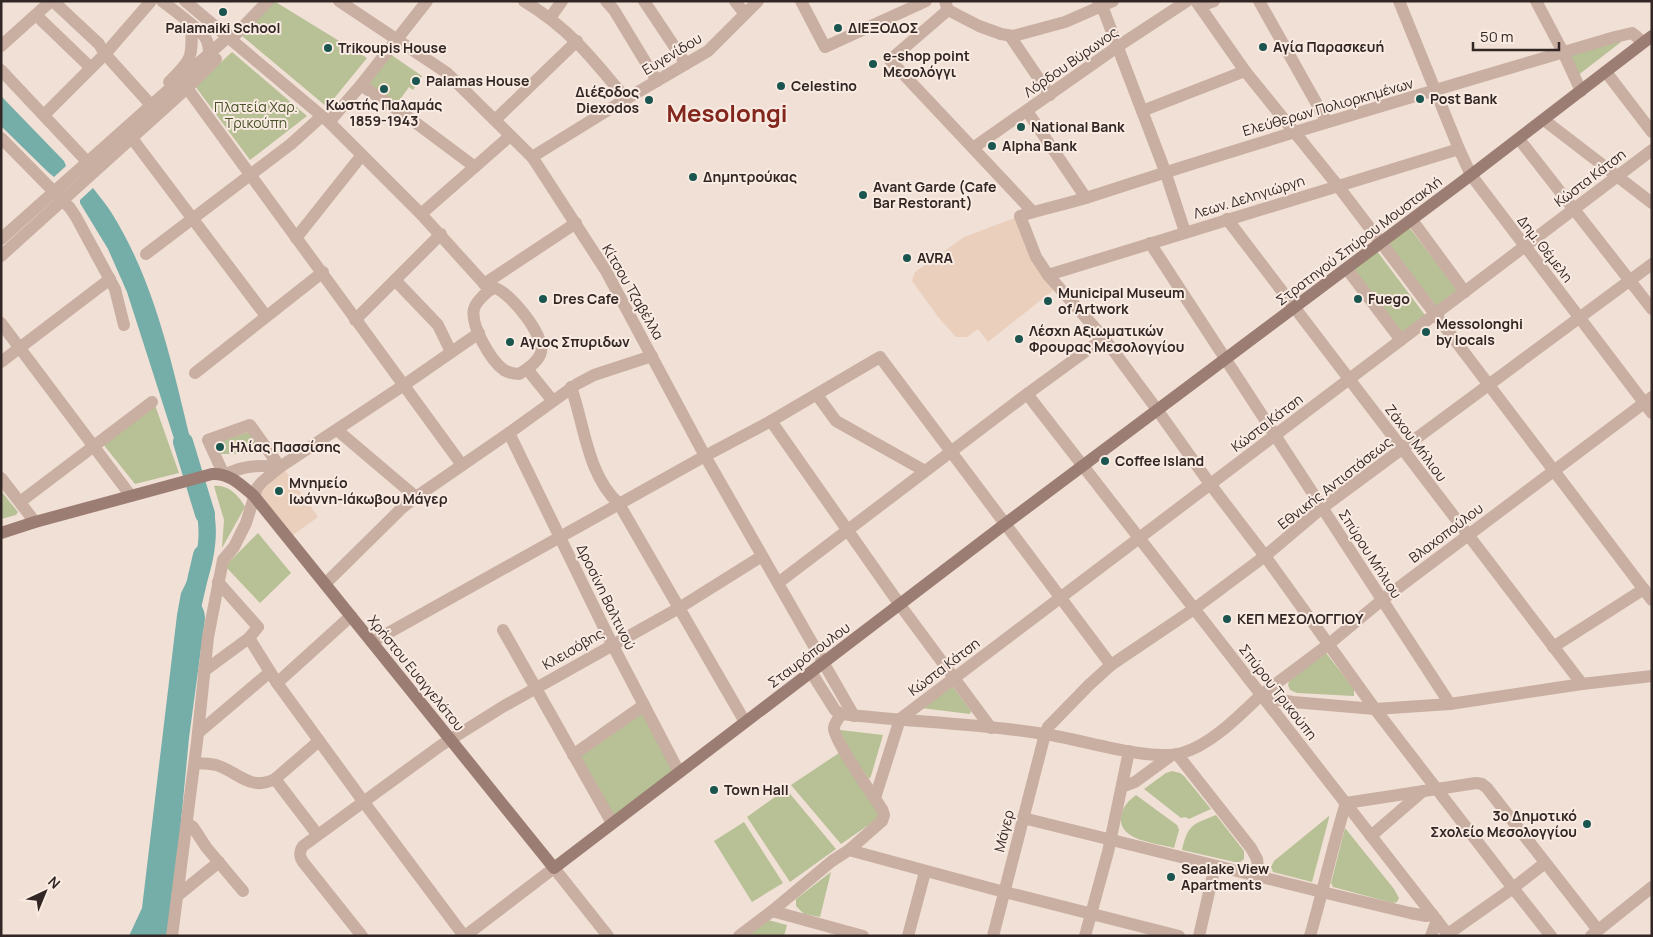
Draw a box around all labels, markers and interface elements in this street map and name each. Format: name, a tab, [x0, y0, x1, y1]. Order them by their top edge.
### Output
marker: Palamaiki School	[217, 6, 229, 18]
place label: Palamaiki School	[166, 18, 280, 37]
place label: ΔΙΕΞΟΔΟΣ	[848, 18, 918, 37]
scale bar	[1473, 20, 1559, 52]
marker: ΔΙΕΞΟΔΟΣ	[832, 22, 844, 34]
street label: Λόρδου Βύρωνος	[1020, 22, 1122, 101]
text: 50 m	[1480, 26, 1514, 47]
street label: Ευγενίδου	[638, 28, 705, 79]
place label: Αγία Παρασκευή	[1273, 37, 1384, 56]
place label: Trikoupis House	[338, 38, 447, 57]
marker: Αγία Παρασκευή	[1257, 41, 1269, 53]
marker: Trikoupis House	[322, 42, 334, 54]
place label: e-shop point Μεσολόγγι	[883, 46, 970, 81]
marker: e-shop point Μεσολόγγι	[867, 58, 879, 70]
place label: Palamas House	[426, 71, 529, 90]
street label: Ελεύθερων Πολιορκημένων	[1240, 73, 1416, 140]
marker: Palamas House	[410, 75, 422, 87]
place label: Celestino	[791, 76, 857, 95]
marker: Celestino	[775, 80, 787, 92]
place label: Διέξοδος Diexodos	[575, 82, 639, 117]
marker: Κωστής Παλαμάς 1859-1943	[378, 83, 390, 95]
place label: Post Bank	[1430, 89, 1497, 108]
marker: Post Bank	[1414, 93, 1426, 105]
marker: Διέξοδος Diexodos	[643, 94, 655, 106]
place label: Κωστής Παλαμάς 1859-1943	[326, 95, 442, 130]
district label: Mesolongi	[667, 96, 787, 129]
park label: Πλατεία Χαρ. Τρικούπη	[214, 97, 298, 132]
place label: National Bank	[1031, 117, 1125, 136]
marker: National Bank	[1015, 121, 1027, 133]
place label: Alpha Bank	[1002, 136, 1077, 155]
marker: Alpha Bank	[986, 140, 998, 152]
street label: Κώστα Κάτση	[1550, 144, 1629, 211]
place label: Δημητρούκας	[703, 167, 797, 186]
marker: Δημητρούκας	[687, 171, 699, 183]
street label: Λεων. Δεληγιώργη	[1191, 171, 1307, 223]
street label: Στρατηγού Σπύρου Μουστακλή	[1272, 172, 1446, 309]
place label: Avant Garde (Cafe Bar Restorant)	[873, 177, 997, 212]
marker: Avant Garde (Cafe Bar Restorant)	[857, 189, 869, 201]
street label: Δημ. Θέμελη	[1513, 211, 1577, 286]
street label: Κίτσου Τζαβέλλα	[598, 241, 668, 343]
place label: AVRA	[917, 248, 954, 267]
marker: AVRA	[901, 252, 913, 264]
place label: Municipal Museum of Artwork	[1058, 283, 1185, 318]
place label: Dres Cafe	[553, 289, 619, 308]
place label: Fuego	[1368, 289, 1410, 308]
marker: Dres Cafe	[537, 293, 549, 305]
marker: Fuego	[1352, 293, 1364, 305]
marker: Municipal Museum of Artwork	[1042, 295, 1054, 307]
place label: Messolonghi by locals	[1436, 314, 1523, 349]
place label: Λέσχη Αξιωματικών Φρουρας Μεσολογγίου	[1029, 321, 1184, 356]
marker: Messolonghi by locals	[1420, 326, 1432, 338]
place label: Αγιος Σπυριδων	[520, 332, 630, 351]
marker: Λέσχη Αξιωματικών Φρουρας Μεσολογγίου	[1013, 333, 1025, 345]
marker: Αγιος Σπυριδων	[504, 336, 516, 348]
street label: Κώστα Κάτση	[1227, 389, 1306, 456]
street label: Ζάχου Μήλιου	[1381, 400, 1452, 485]
street label: Εθνικής Αντιστάσεως	[1274, 432, 1396, 533]
place label: Ηλίας Πασσίσης	[230, 437, 341, 456]
marker: Ηλίας Πασσίσης	[214, 441, 226, 453]
place label: Coffee Island	[1115, 451, 1204, 470]
marker: Coffee Island	[1099, 455, 1111, 467]
place label: Μνημείο Ιωάννη-Ιάκωβου Μάγερ	[289, 473, 448, 508]
marker: Μνημείο Ιωάννη-Ιάκωβου Μάγερ	[273, 485, 285, 497]
street label: Βλαχοπούλου	[1405, 498, 1487, 567]
street label: Σπύρου Μήλιου	[1335, 506, 1406, 602]
street label: Δροσίνη Βαλτινού	[573, 541, 640, 653]
place label: ΚΕΠ ΜΕΣΟΛΟΓΓΙΟΥ	[1237, 609, 1364, 628]
street label: Χρήστου Ευαγγελάτου	[364, 611, 469, 735]
marker: ΚΕΠ ΜΕΣΟΛΟΓΓΙΟΥ	[1221, 613, 1233, 625]
street label: Σταυρόπουλου	[764, 617, 854, 692]
street label: Κλεισόβης	[539, 623, 607, 674]
street label: Κώστα Κάτση	[904, 633, 983, 700]
street label: Σπύρου Τρικούπη	[1235, 640, 1322, 743]
place label: Town Hall	[724, 780, 789, 799]
marker: Town Hall	[708, 784, 720, 796]
place label: 3ο Δημοτικό Σχολείο Μεσολογγίου	[1430, 806, 1577, 841]
street label: Μάγερ	[989, 808, 1018, 854]
marker: 3ο Δημοτικό Σχολείο Μεσολογγίου	[1581, 818, 1593, 830]
place label: Sealake View Apartments	[1181, 859, 1269, 894]
north arrow	[20, 867, 70, 917]
marker: Sealake View Apartments	[1165, 871, 1177, 883]
text: N	[44, 872, 65, 893]

